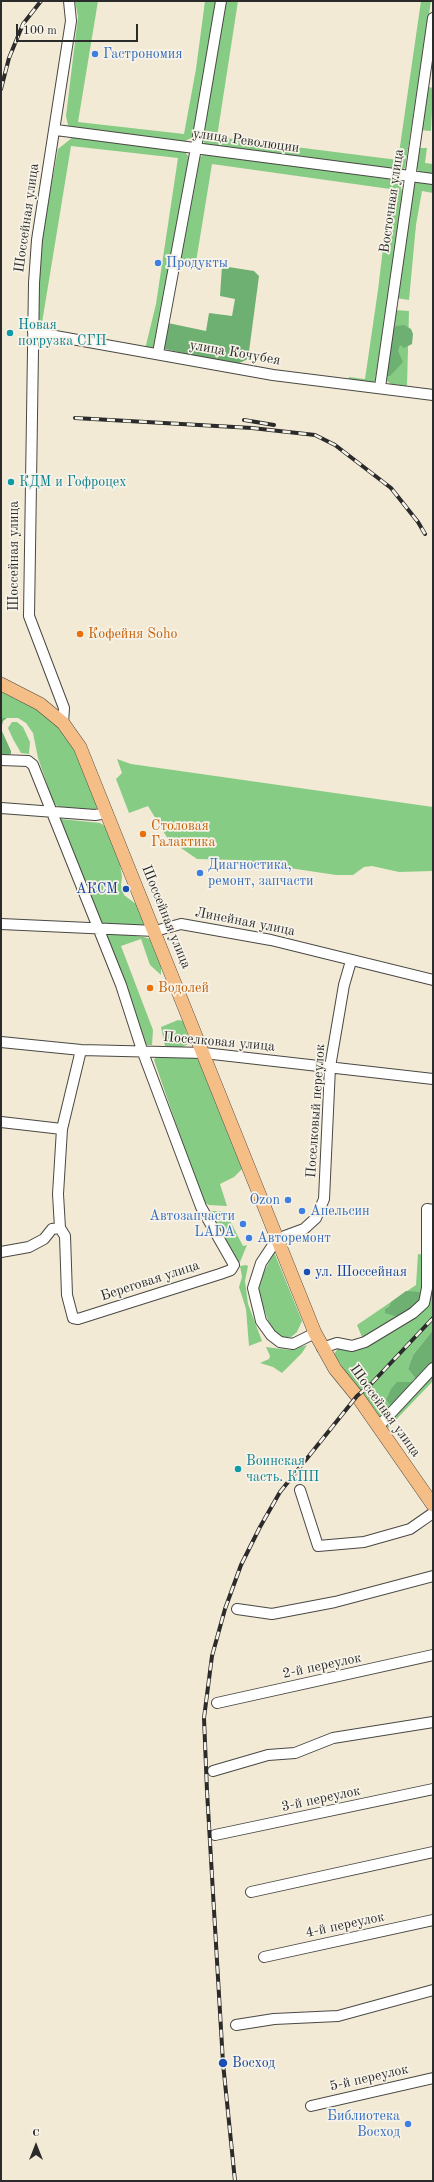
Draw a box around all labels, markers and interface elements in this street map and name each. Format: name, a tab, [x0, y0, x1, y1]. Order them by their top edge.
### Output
scale bar	[18, 16, 140, 42]
text: 100 m	[23, 25, 57, 37]
place label: Гастрономия	[103, 46, 183, 62]
marker: Гастрономия	[90, 49, 100, 59]
street label: улица Революции	[192, 125, 300, 157]
street label: Восточная улица	[376, 148, 408, 254]
street label: Шоссейная улица	[11, 162, 43, 274]
place label: Продукты	[166, 255, 228, 271]
marker: Продукты	[153, 258, 163, 268]
place label: Новая погрузка СГП	[18, 317, 107, 350]
marker: Новая погрузка СГП	[5, 328, 15, 338]
street label: улица Кочубея	[188, 337, 282, 369]
place label: КДМ и Гофроцех	[19, 474, 127, 490]
marker: КДМ и Гофроцех	[6, 477, 16, 487]
street label: Шоссейная улица	[6, 501, 22, 611]
place label: Кофейня Soho	[88, 626, 177, 642]
marker: Кофейня Soho	[75, 629, 85, 639]
place label: Столовая Галактика	[151, 818, 215, 850]
marker: Столовая Галактика	[138, 829, 148, 839]
place label: Диагностика, ремонт, запчасти	[208, 857, 314, 890]
street label: Шоссейная улица	[138, 863, 194, 971]
marker: Диагностика, ремонт, запчасти	[195, 868, 205, 878]
place label: АКСМ	[76, 881, 118, 897]
marker: АКСМ	[121, 884, 131, 894]
street label: Линейная улица	[193, 904, 297, 940]
place label: Водолей	[158, 980, 209, 996]
marker: Водолей	[145, 983, 155, 993]
street label: Поселковая улица	[162, 1029, 276, 1055]
street label: Поселковый переулок	[303, 1043, 329, 1179]
place label: Ozon	[250, 1192, 280, 1208]
marker: Ozon	[283, 1195, 293, 1205]
place label: Апельсин	[310, 1203, 370, 1219]
marker: Апельсин	[297, 1206, 307, 1216]
place label: Автозапчасти LADA	[149, 1208, 235, 1240]
marker: Автозапчасти LADA	[238, 1219, 248, 1229]
place label: Авторемонт	[257, 1230, 331, 1246]
marker: Авторемонт	[244, 1233, 254, 1243]
street label: Береговая улица	[98, 1257, 202, 1305]
place label: ул. Шоссейная	[315, 1264, 407, 1280]
marker: ул. Шоссейная	[302, 1267, 312, 1277]
street label: Шоссейная улица	[346, 1362, 424, 1460]
place label: Воинская часть. КПП	[246, 1453, 319, 1486]
marker: Воинская часть. КПП	[233, 1464, 243, 1474]
street label: 2-й переулок	[281, 1649, 363, 1683]
street label: 3-й переулок	[280, 1782, 362, 1816]
street label: 4-й переулок	[304, 1908, 386, 1942]
place label: Восход	[232, 2055, 275, 2071]
marker: Восход	[217, 2057, 229, 2069]
street label: 5-й переулок	[328, 2061, 410, 2095]
place label: Библиотека Восход	[327, 2108, 400, 2140]
marker: Библиотека Восход	[403, 2119, 413, 2129]
north arrow	[16, 2126, 56, 2166]
text: С	[32, 2128, 40, 2139]

